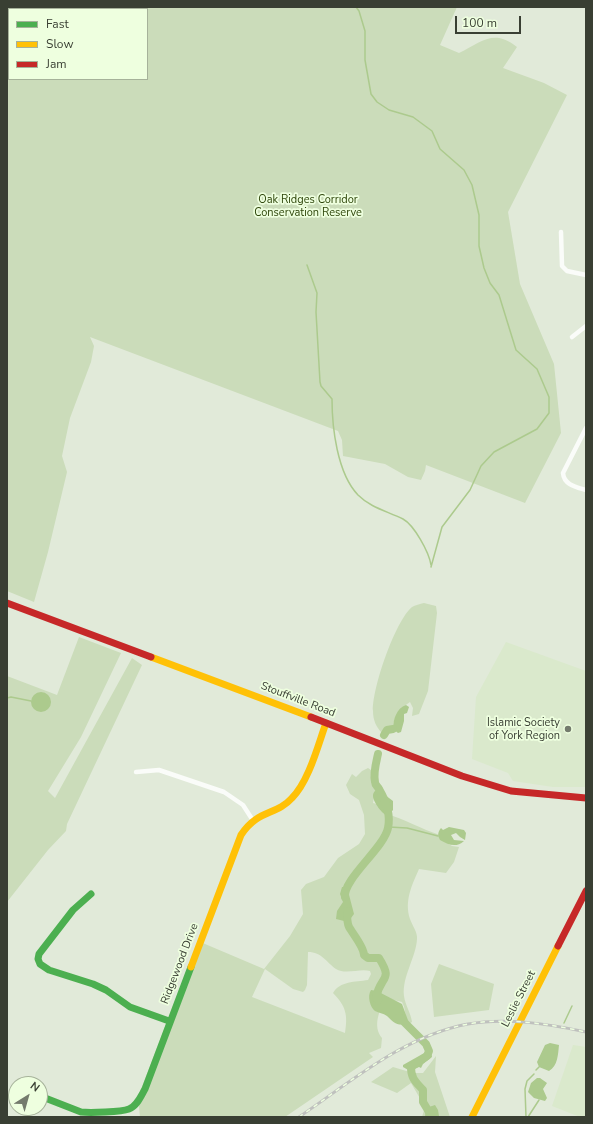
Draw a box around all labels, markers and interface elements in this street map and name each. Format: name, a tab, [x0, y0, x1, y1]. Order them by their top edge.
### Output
legend	[8, 8, 148, 80]
scale bar	[457, 8, 523, 34]
text: 100 m	[462, 15, 497, 31]
text: Fast	[46, 16, 69, 32]
text: Slow	[46, 36, 74, 52]
text: Jam	[46, 56, 67, 72]
park label: Oak Ridges Corridor Conservation Reserve	[254, 193, 362, 219]
street label: Stouffville Road	[259, 680, 337, 720]
place label: Islamic Society of York Region	[487, 716, 560, 742]
marker: Islamic Society of York Region	[563, 724, 573, 734]
street label: Ridgewood Drive	[159, 922, 201, 1006]
street label: Leslie Street	[499, 969, 539, 1029]
north arrow	[8, 1076, 48, 1116]
text: N	[27, 1078, 43, 1095]

